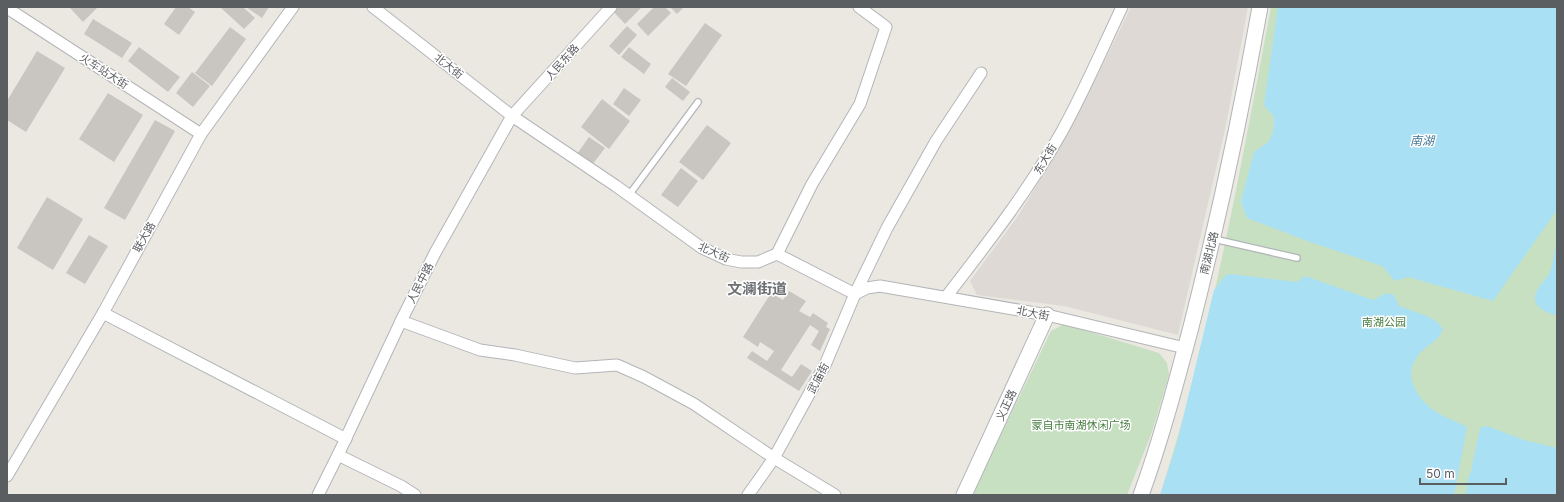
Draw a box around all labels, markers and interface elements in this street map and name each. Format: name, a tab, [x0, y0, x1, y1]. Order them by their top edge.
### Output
street label: 人民东路	[542, 41, 582, 83]
street label: 火车站大街	[77, 50, 131, 92]
street label: 北大街	[432, 50, 466, 82]
water label: 南湖	[1410, 133, 1436, 148]
street label: 东大街	[1031, 141, 1059, 177]
street label: 联大路	[130, 219, 158, 255]
street label: 南湖北路	[1197, 230, 1221, 276]
street label: 北大街	[696, 239, 732, 265]
street label: 人民中路	[404, 260, 436, 306]
district label: 文澜街道	[727, 279, 787, 298]
street label: 北大街	[1015, 303, 1051, 323]
park label: 南湖公园	[1362, 315, 1406, 329]
street label: 武庙街	[804, 360, 832, 396]
street label: 义正路	[993, 387, 1019, 423]
park label: 蒙自市南湖休闲广场	[1032, 418, 1131, 432]
scale bar	[1420, 460, 1506, 486]
text: 50 m	[1426, 466, 1455, 481]

